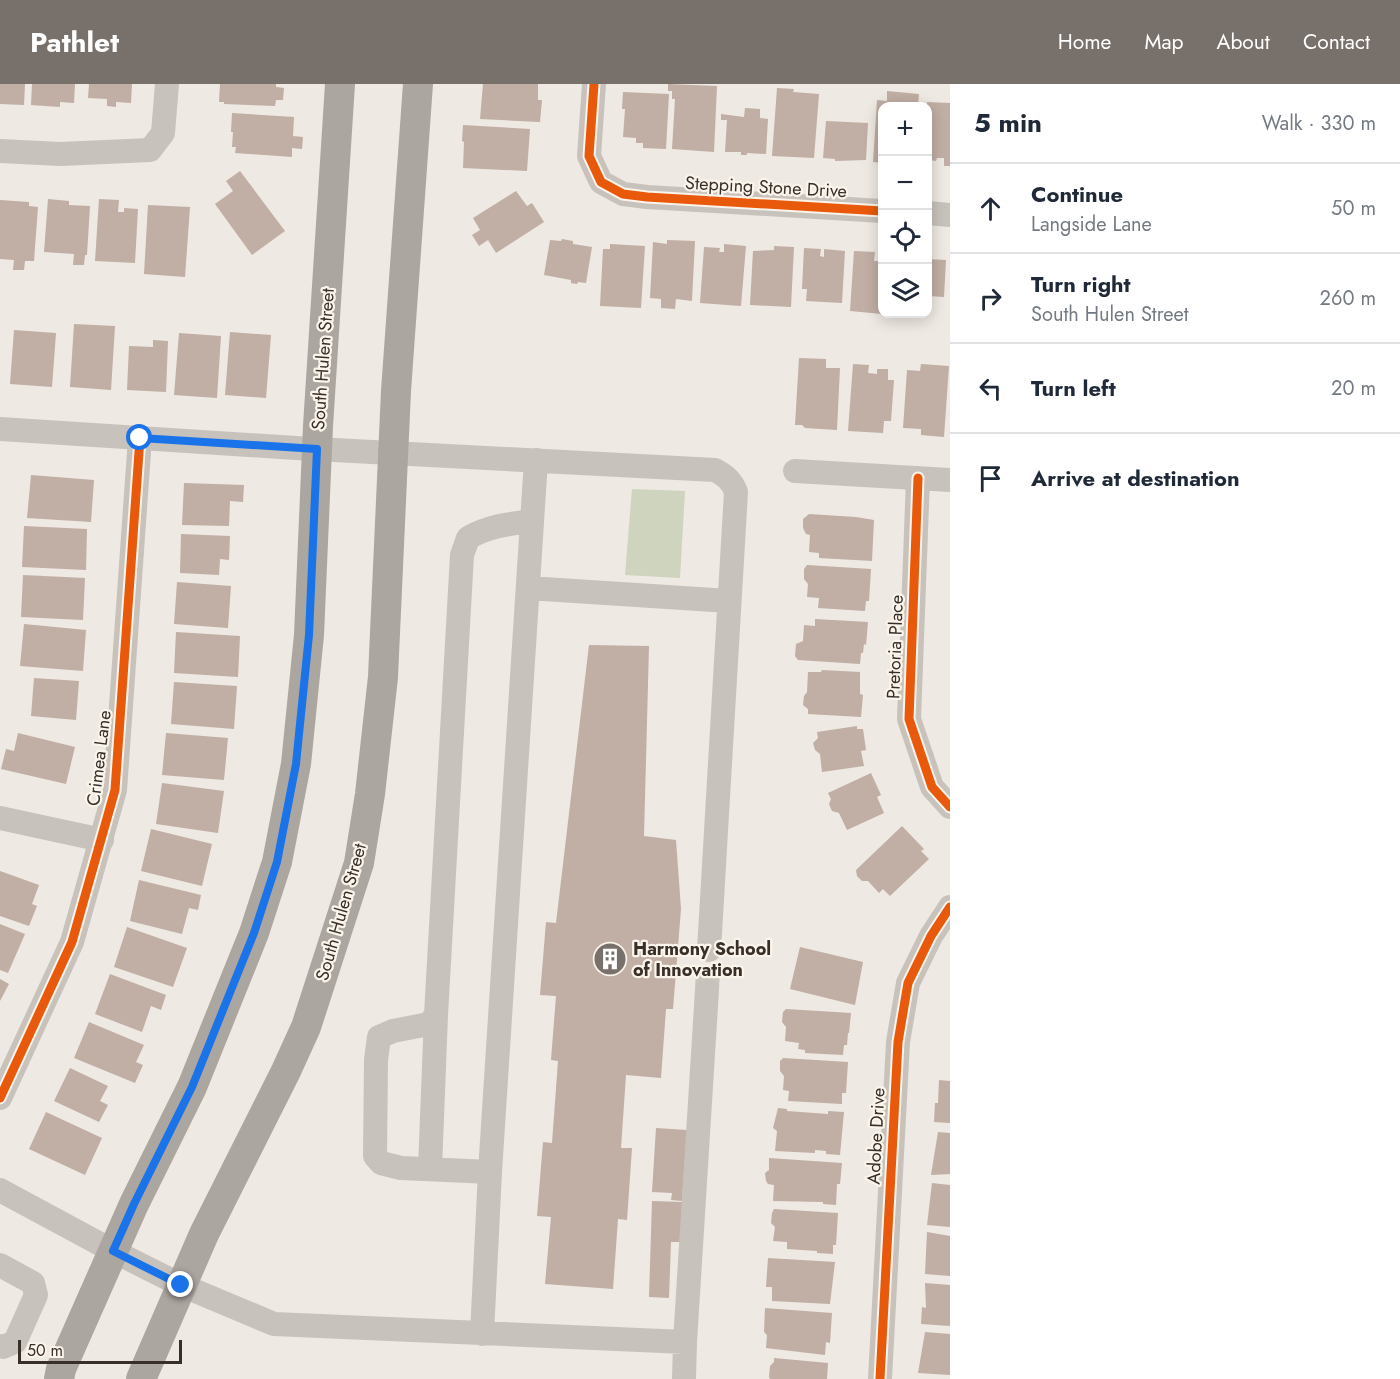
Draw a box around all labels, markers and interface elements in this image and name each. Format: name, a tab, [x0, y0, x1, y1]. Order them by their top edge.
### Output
text: Pathlet	[30, 22, 119, 63]
text: Home	[1058, 27, 1111, 57]
text: Map	[1144, 27, 1184, 57]
text: About	[1217, 27, 1270, 57]
text: Contact	[1303, 27, 1370, 57]
map controls	[878, 102, 932, 318]
button: +	[878, 102, 932, 156]
text: 5 min	[974, 104, 1042, 142]
text: Walk · 330 m	[1262, 109, 1376, 138]
button: −	[878, 156, 932, 210]
street label: Stepping Stone Drive	[684, 170, 848, 204]
text: Continue	[1031, 178, 1123, 210]
icon: ahead	[974, 192, 1007, 225]
text: 50 m	[1331, 194, 1376, 223]
button: locate	[878, 210, 932, 264]
text: Langside Lane	[1031, 210, 1152, 239]
button: layers	[878, 264, 932, 318]
text: Turn right	[1031, 268, 1131, 300]
icon: right	[974, 282, 1007, 315]
text: 260 m	[1320, 284, 1376, 313]
street label: South Hulen Street	[305, 287, 341, 431]
text: South Hulen Street	[1031, 300, 1189, 329]
icon: left	[974, 372, 1007, 405]
text: Turn left	[1031, 372, 1116, 404]
text: 20 m	[1331, 374, 1376, 403]
route start	[126, 424, 152, 450]
icon: arrive	[974, 462, 1007, 495]
text: Arrive at destination	[1031, 462, 1240, 494]
street label: Pretoria Place	[880, 594, 910, 700]
street label: Crimea Lane	[80, 709, 118, 807]
street label: South Hulen Street	[309, 840, 373, 984]
place label: Harmony School of Innovation	[633, 936, 771, 983]
building icon: Harmony School of Innovation	[592, 941, 628, 977]
street label: Adobe Drive	[860, 1087, 892, 1185]
route end	[167, 1271, 193, 1297]
scale bar	[18, 1337, 182, 1364]
text: 50 m	[27, 1339, 63, 1362]

